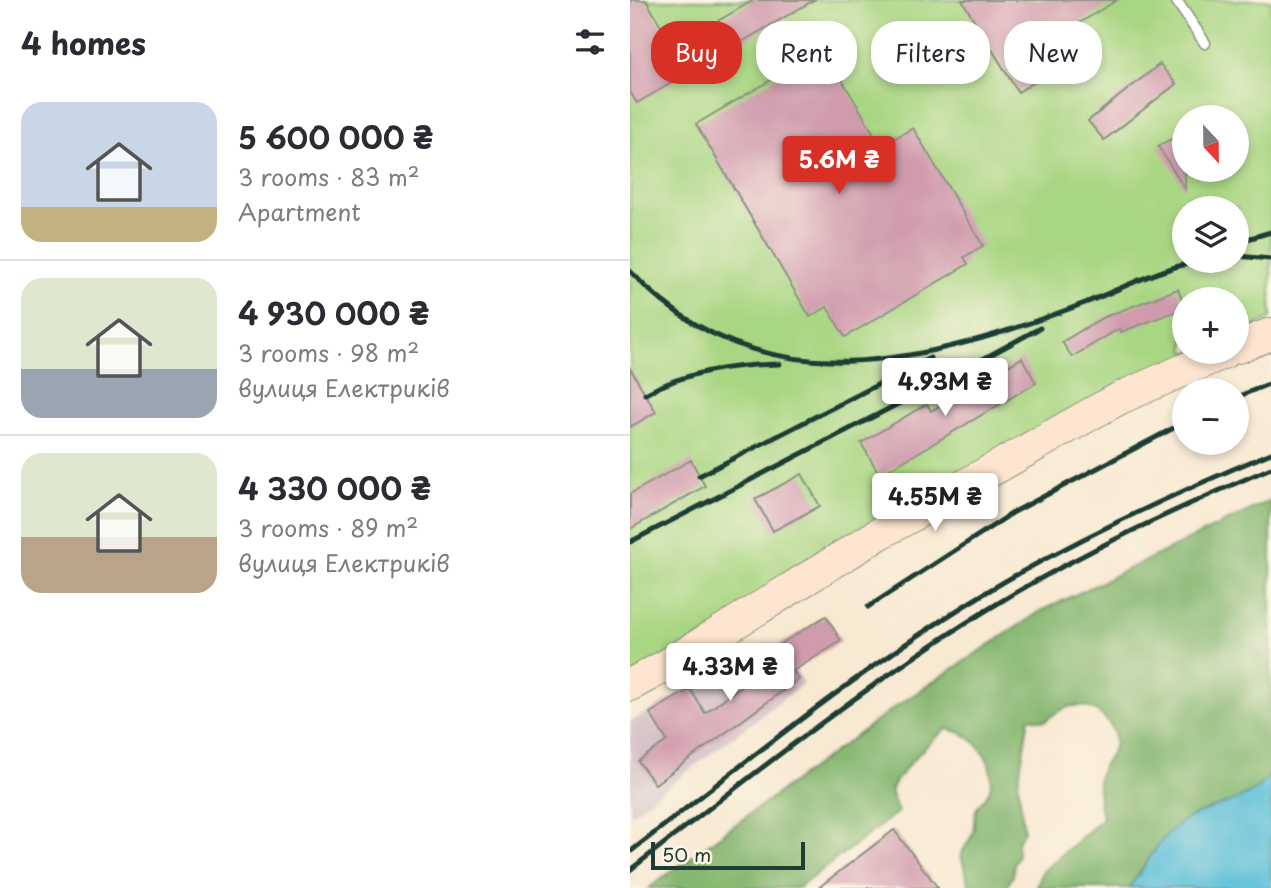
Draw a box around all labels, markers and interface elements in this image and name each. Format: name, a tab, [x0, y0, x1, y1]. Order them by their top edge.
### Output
text: 4 homes	[21, 20, 146, 65]
chip: Buy	[651, 21, 742, 84]
chip: Rent	[756, 21, 857, 84]
chip: Filters	[871, 21, 990, 84]
chip: New	[1004, 21, 1102, 84]
icon: filters	[571, 23, 609, 61]
north arrow	[1172, 105, 1250, 182]
map controls	[1172, 105, 1249, 455]
text: 5 600 000 ₴	[238, 114, 433, 159]
icon: home	[77, 130, 161, 214]
pin: 5.6M ₴	[782, 136, 896, 196]
text: 5.6M ₴	[798, 141, 880, 176]
text: 3 rooms · 83 m²	[238, 159, 420, 194]
text: Apartment	[238, 194, 361, 229]
button: layers	[1172, 196, 1249, 273]
button: +	[1172, 287, 1249, 364]
text: 4 930 000 ₴	[238, 290, 429, 335]
icon: home	[77, 306, 161, 390]
text: 3 rooms · 98 m²	[238, 335, 419, 370]
pin: 4.93M ₴	[880, 358, 1010, 418]
text: 4.93M ₴	[898, 363, 992, 398]
text: вулиця Електриків	[238, 370, 450, 405]
button: −	[1172, 378, 1249, 455]
text: 4 330 000 ₴	[238, 465, 431, 510]
pin: 4.55M ₴	[870, 474, 1000, 533]
text: 4.55M ₴	[888, 478, 982, 513]
icon: home	[77, 481, 161, 565]
text: 3 rooms · 89 m²	[238, 510, 418, 545]
text: вулиця Електриків	[238, 545, 450, 580]
pin: 4.33M ₴	[665, 644, 795, 703]
text: 4.33M ₴	[682, 648, 778, 683]
scale bar	[651, 839, 805, 871]
text: 50 m	[662, 840, 711, 868]

